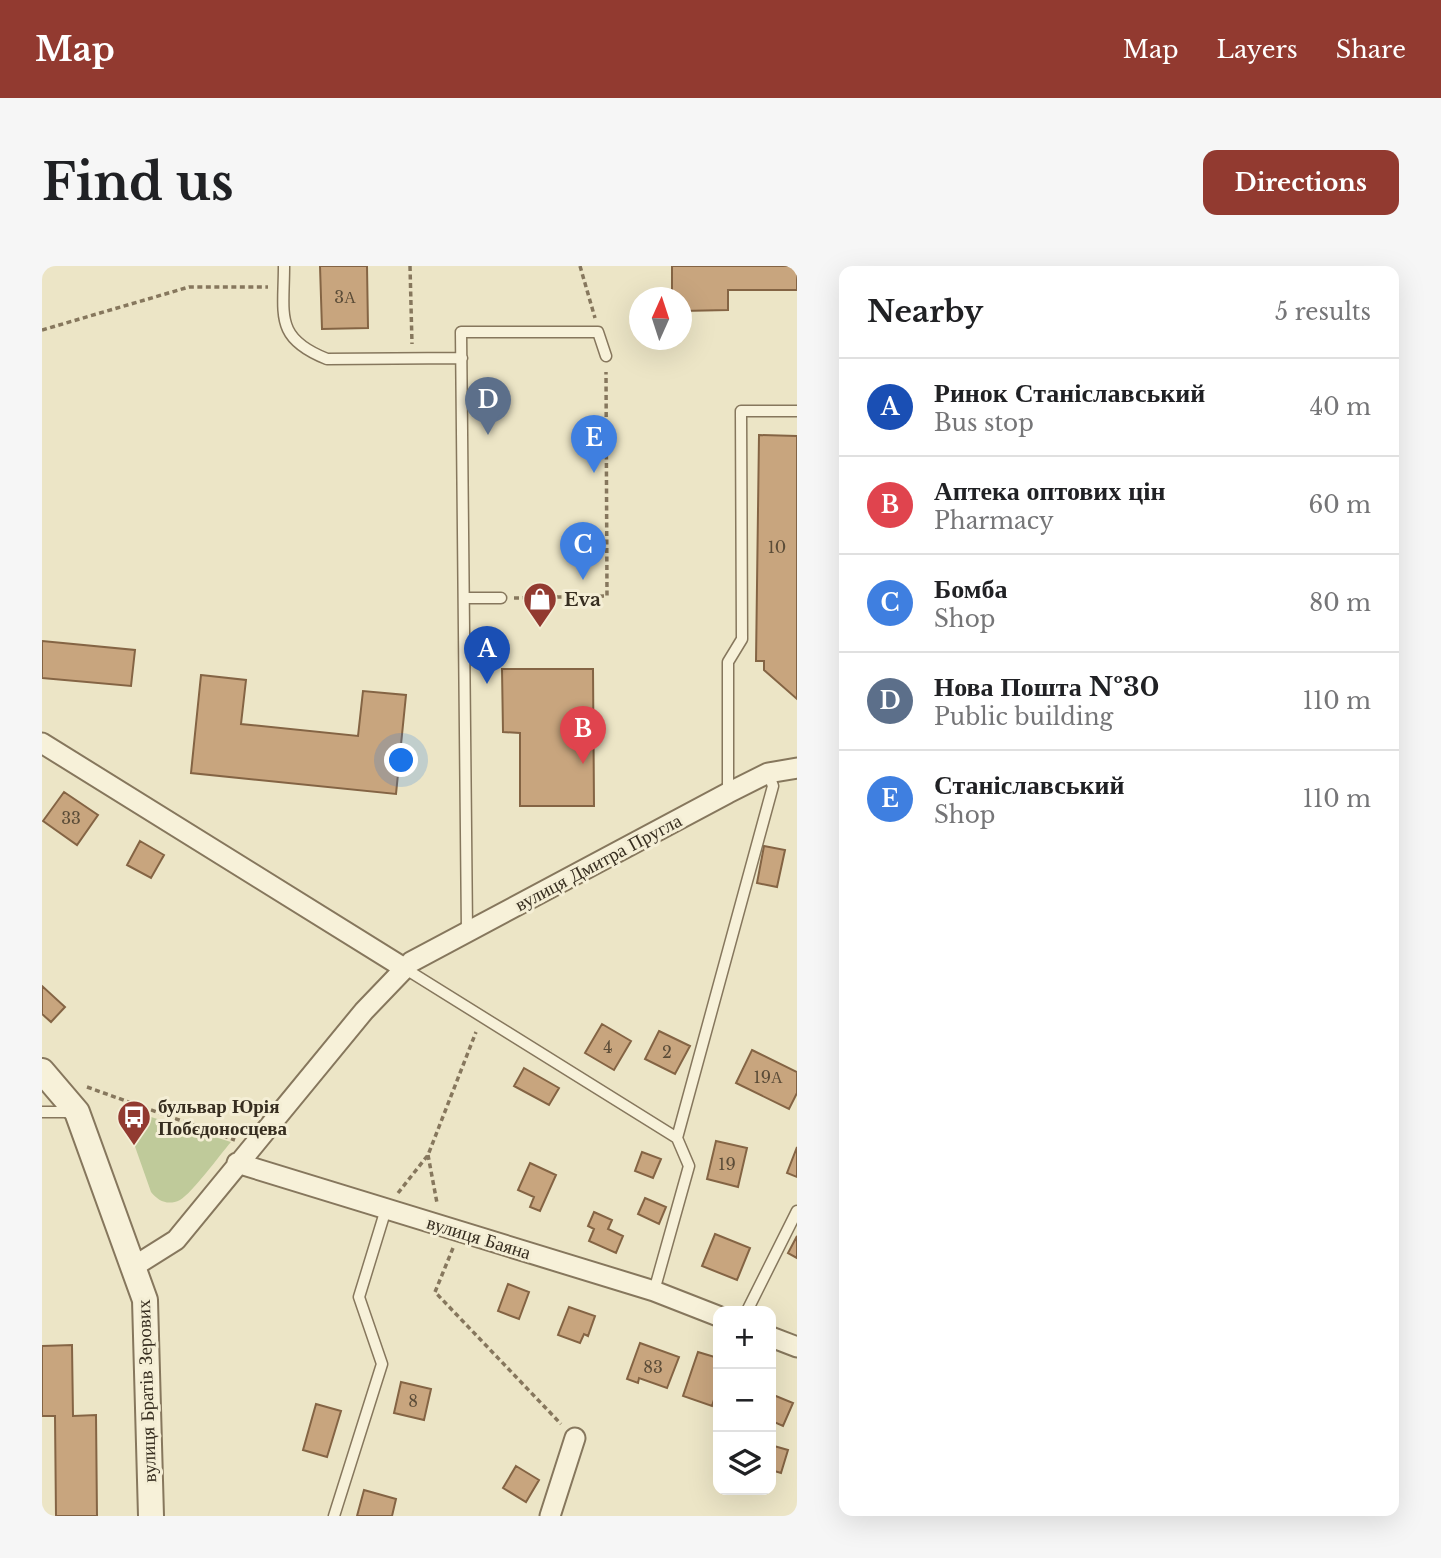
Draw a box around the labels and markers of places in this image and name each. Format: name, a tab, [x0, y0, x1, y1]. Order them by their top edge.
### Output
pin: D	[465, 377, 511, 435]
pin: E	[571, 415, 617, 473]
pin: C	[560, 522, 606, 580]
shop icon: Eva	[521, 580, 559, 629]
place label: Eva	[564, 588, 601, 611]
pin: A	[464, 626, 510, 684]
pin: B	[560, 706, 606, 764]
place label: бульвар Юрія Побєдоносцева	[158, 1095, 288, 1140]
bus stop icon: бульвар Юрія Побєдоносцева	[115, 1098, 153, 1147]

